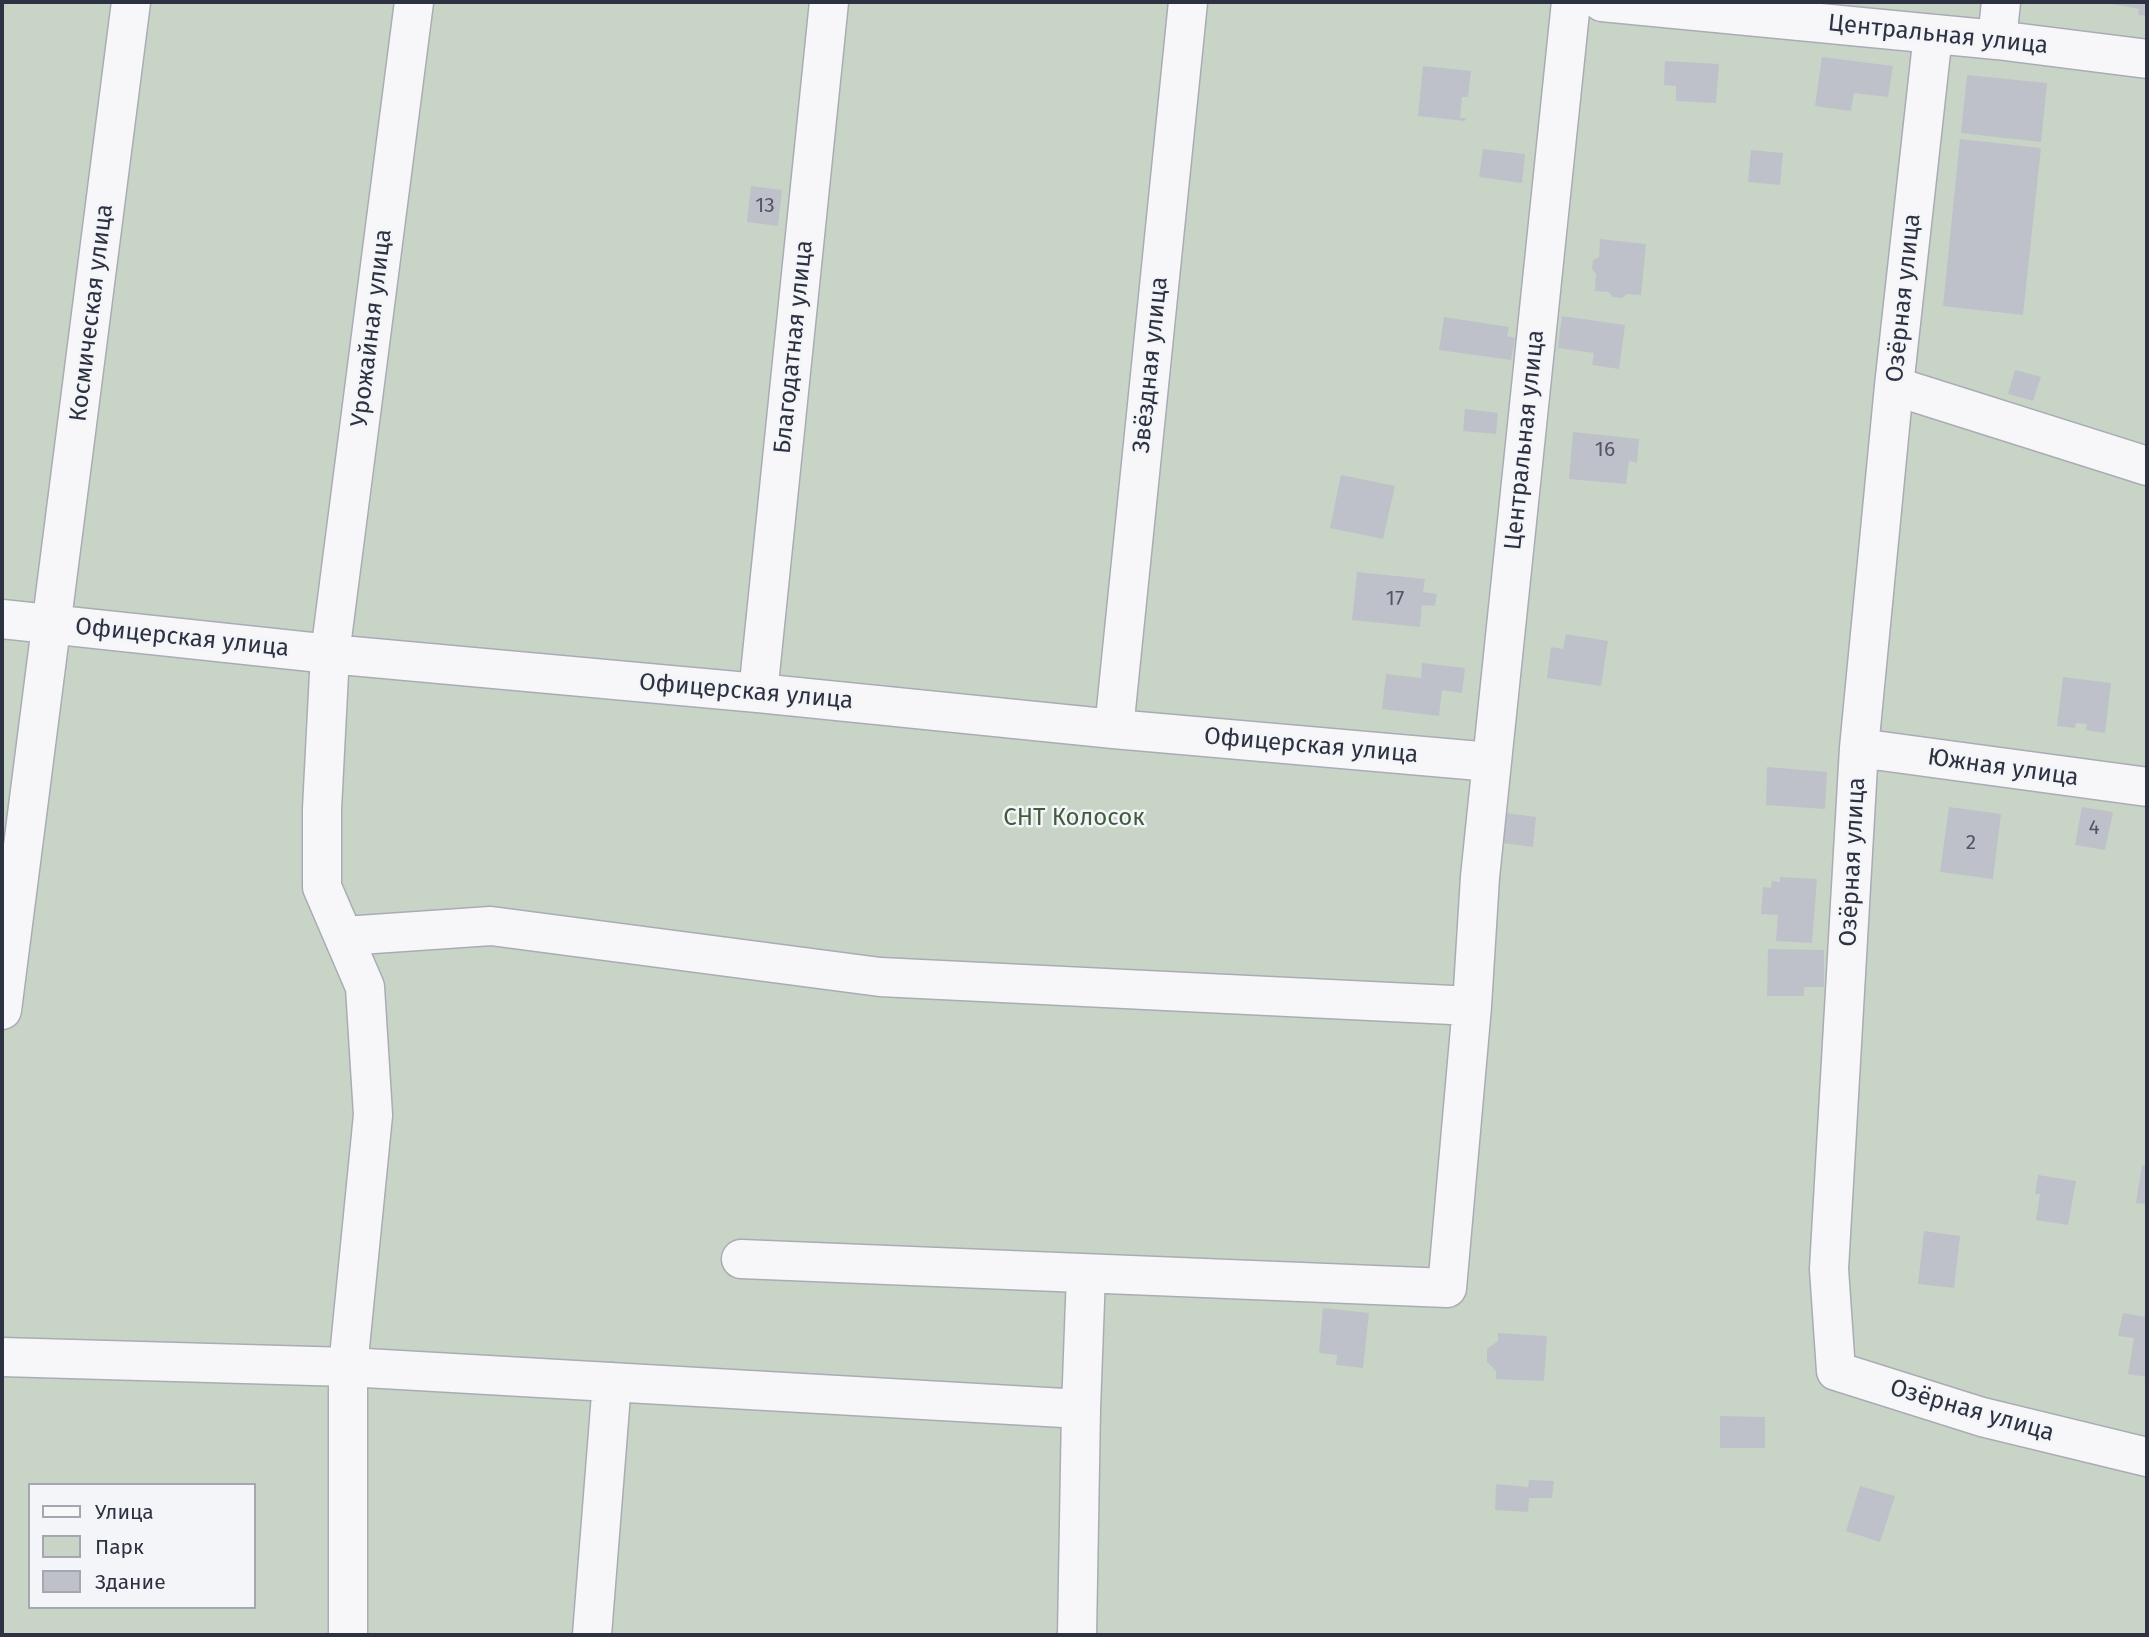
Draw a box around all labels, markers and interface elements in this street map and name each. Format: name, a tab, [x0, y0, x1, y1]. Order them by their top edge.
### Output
street label: Центральная улица	[1827, 9, 2049, 61]
house number: 13	[755, 193, 775, 219]
street label: Космическая улица	[64, 202, 120, 424]
street label: Озёрная улица	[1881, 212, 1927, 384]
street label: Урожайная улица	[346, 227, 398, 429]
street label: Благодатная улица	[768, 239, 820, 455]
street label: Звёздная улица	[1127, 275, 1175, 455]
street label: Центральная улица	[1499, 329, 1551, 551]
house number: 16	[1595, 437, 1615, 463]
house number: 17	[1386, 586, 1404, 612]
street label: Офицерская улица	[74, 612, 290, 664]
street label: Офицерская улица	[638, 668, 854, 716]
street label: Офицерская улица	[1203, 722, 1419, 770]
street label: Южная улица	[1926, 743, 2080, 793]
street label: Озёрная улица	[1834, 777, 1872, 947]
park label: СНТ Колосок	[1003, 804, 1145, 832]
house number: 4	[2088, 815, 2100, 841]
house number: 2	[1966, 830, 1976, 856]
street label: Озёрная улица	[1887, 1374, 2057, 1448]
legend	[28, 1483, 256, 1609]
text: Улица	[95, 1499, 154, 1525]
text: Парк	[95, 1534, 144, 1560]
text: Здание	[95, 1569, 166, 1595]

